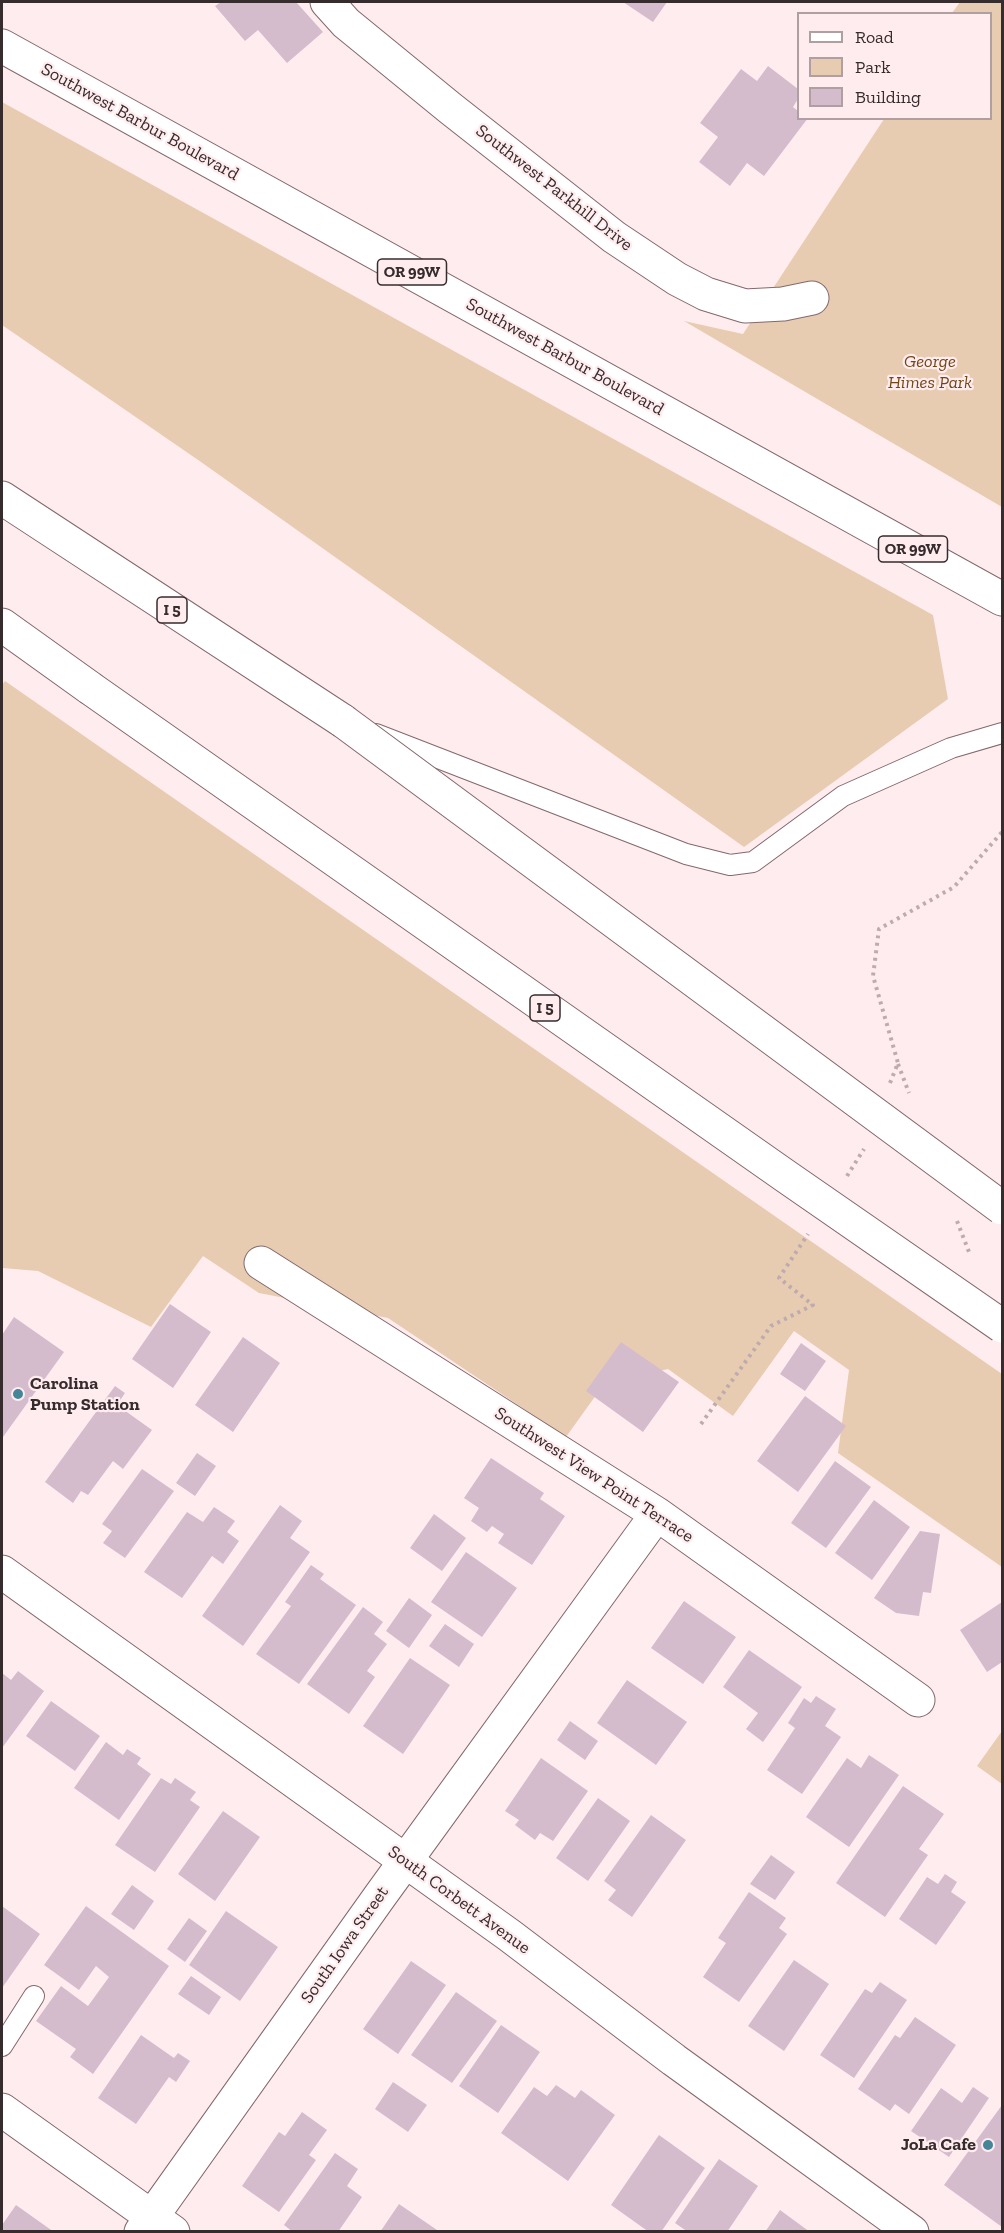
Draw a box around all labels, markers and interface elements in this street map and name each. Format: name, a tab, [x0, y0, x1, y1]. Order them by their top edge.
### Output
legend	[797, 12, 992, 120]
text: Road	[855, 26, 894, 48]
text: Park	[855, 56, 891, 78]
street label: Southwest Barbur Boulevard	[37, 59, 243, 185]
text: Building	[855, 86, 921, 108]
street label: Southwest Parkhill Drive	[471, 120, 637, 256]
road number: OR 99W	[378, 259, 446, 285]
street label: Southwest Barbur Boulevard	[462, 294, 668, 420]
park label: George Himes Park	[888, 351, 972, 394]
road number: OR 99W	[878, 536, 948, 562]
road number: I 5	[157, 597, 187, 623]
road number: I 5	[530, 995, 560, 1021]
place label: Carolina Pump Station	[30, 1373, 140, 1416]
marker: Carolina Pump Station	[11, 1387, 25, 1401]
street label: Southwest View Point Terrace	[490, 1403, 698, 1547]
street label: South Corbett Avenue	[384, 1841, 534, 1959]
street label: South Iowa Street	[297, 1882, 393, 2008]
place label: JoLa Cafe	[901, 2134, 976, 2156]
marker: JoLa Cafe	[981, 2138, 995, 2152]

